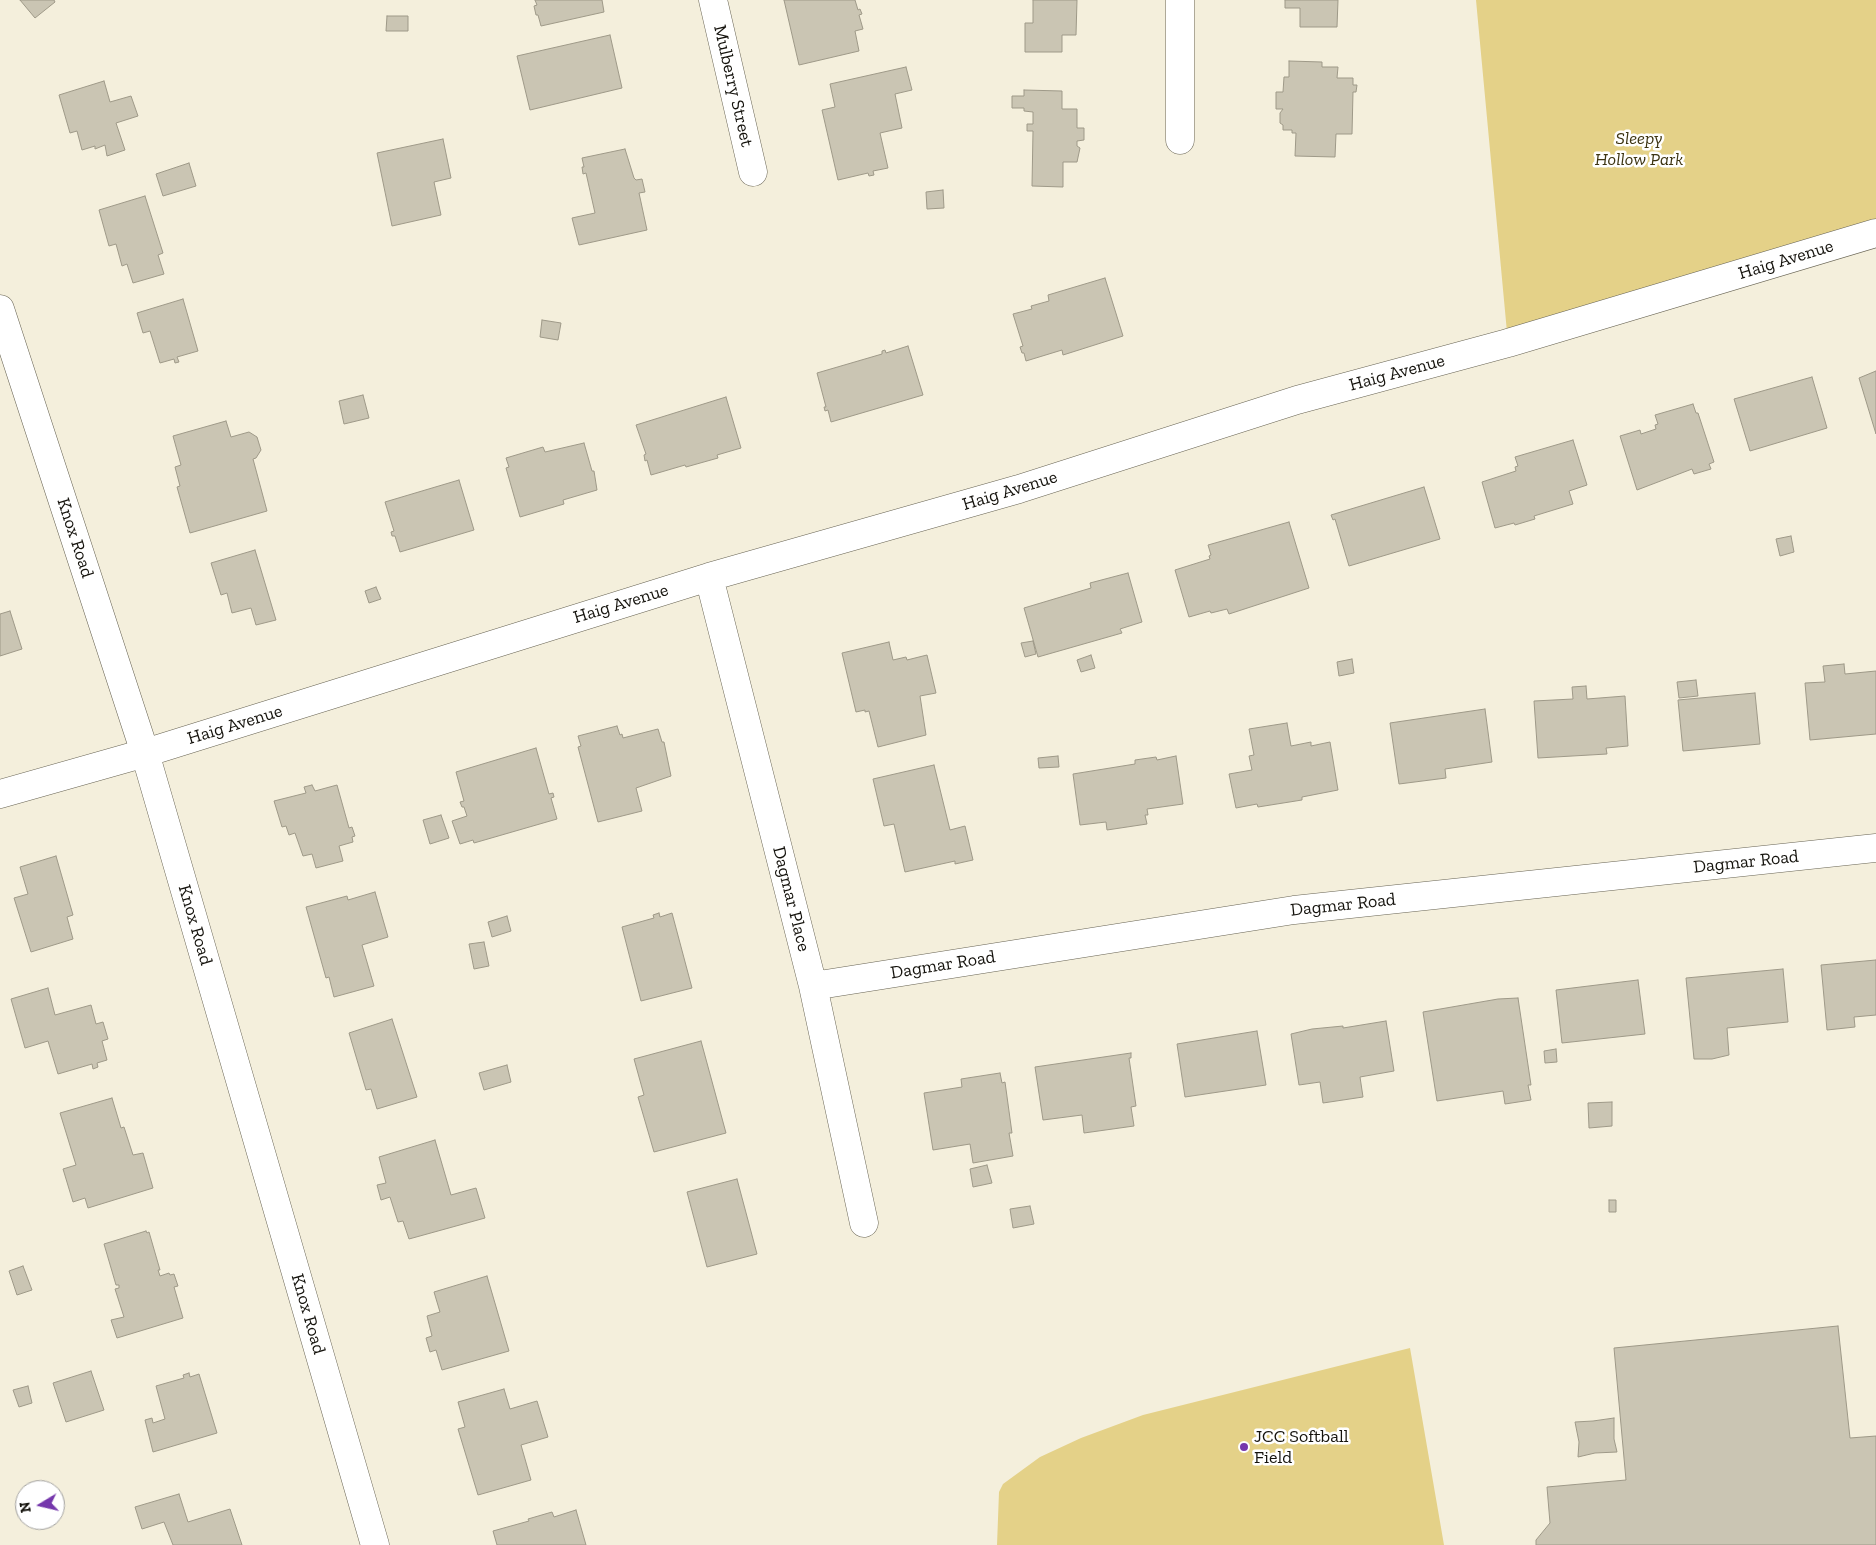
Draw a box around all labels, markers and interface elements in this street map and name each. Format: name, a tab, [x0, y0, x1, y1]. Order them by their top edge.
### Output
street label: Mulberry Street	[708, 23, 758, 149]
park label: Sleepy Hollow Park	[1595, 128, 1683, 170]
street label: Haig Avenue	[1736, 235, 1836, 285]
street label: Haig Avenue	[1347, 350, 1447, 396]
street label: Haig Avenue	[960, 466, 1060, 516]
street label: Knox Road	[52, 495, 98, 581]
street label: Haig Avenue	[571, 579, 671, 629]
street label: Haig Avenue	[185, 700, 285, 750]
street label: Dagmar Place	[768, 844, 814, 954]
street label: Dagmar Road	[1692, 846, 1800, 878]
street label: Knox Road	[173, 882, 217, 968]
street label: Dagmar Road	[1289, 889, 1397, 921]
street label: Dagmar Road	[889, 946, 997, 984]
street label: Knox Road	[286, 1271, 330, 1357]
place label: JCC Softball Field	[1254, 1426, 1348, 1468]
marker: JCC Softball Field	[1238, 1441, 1250, 1453]
north arrow	[15, 1480, 65, 1530]
text: N	[16, 1501, 35, 1514]

